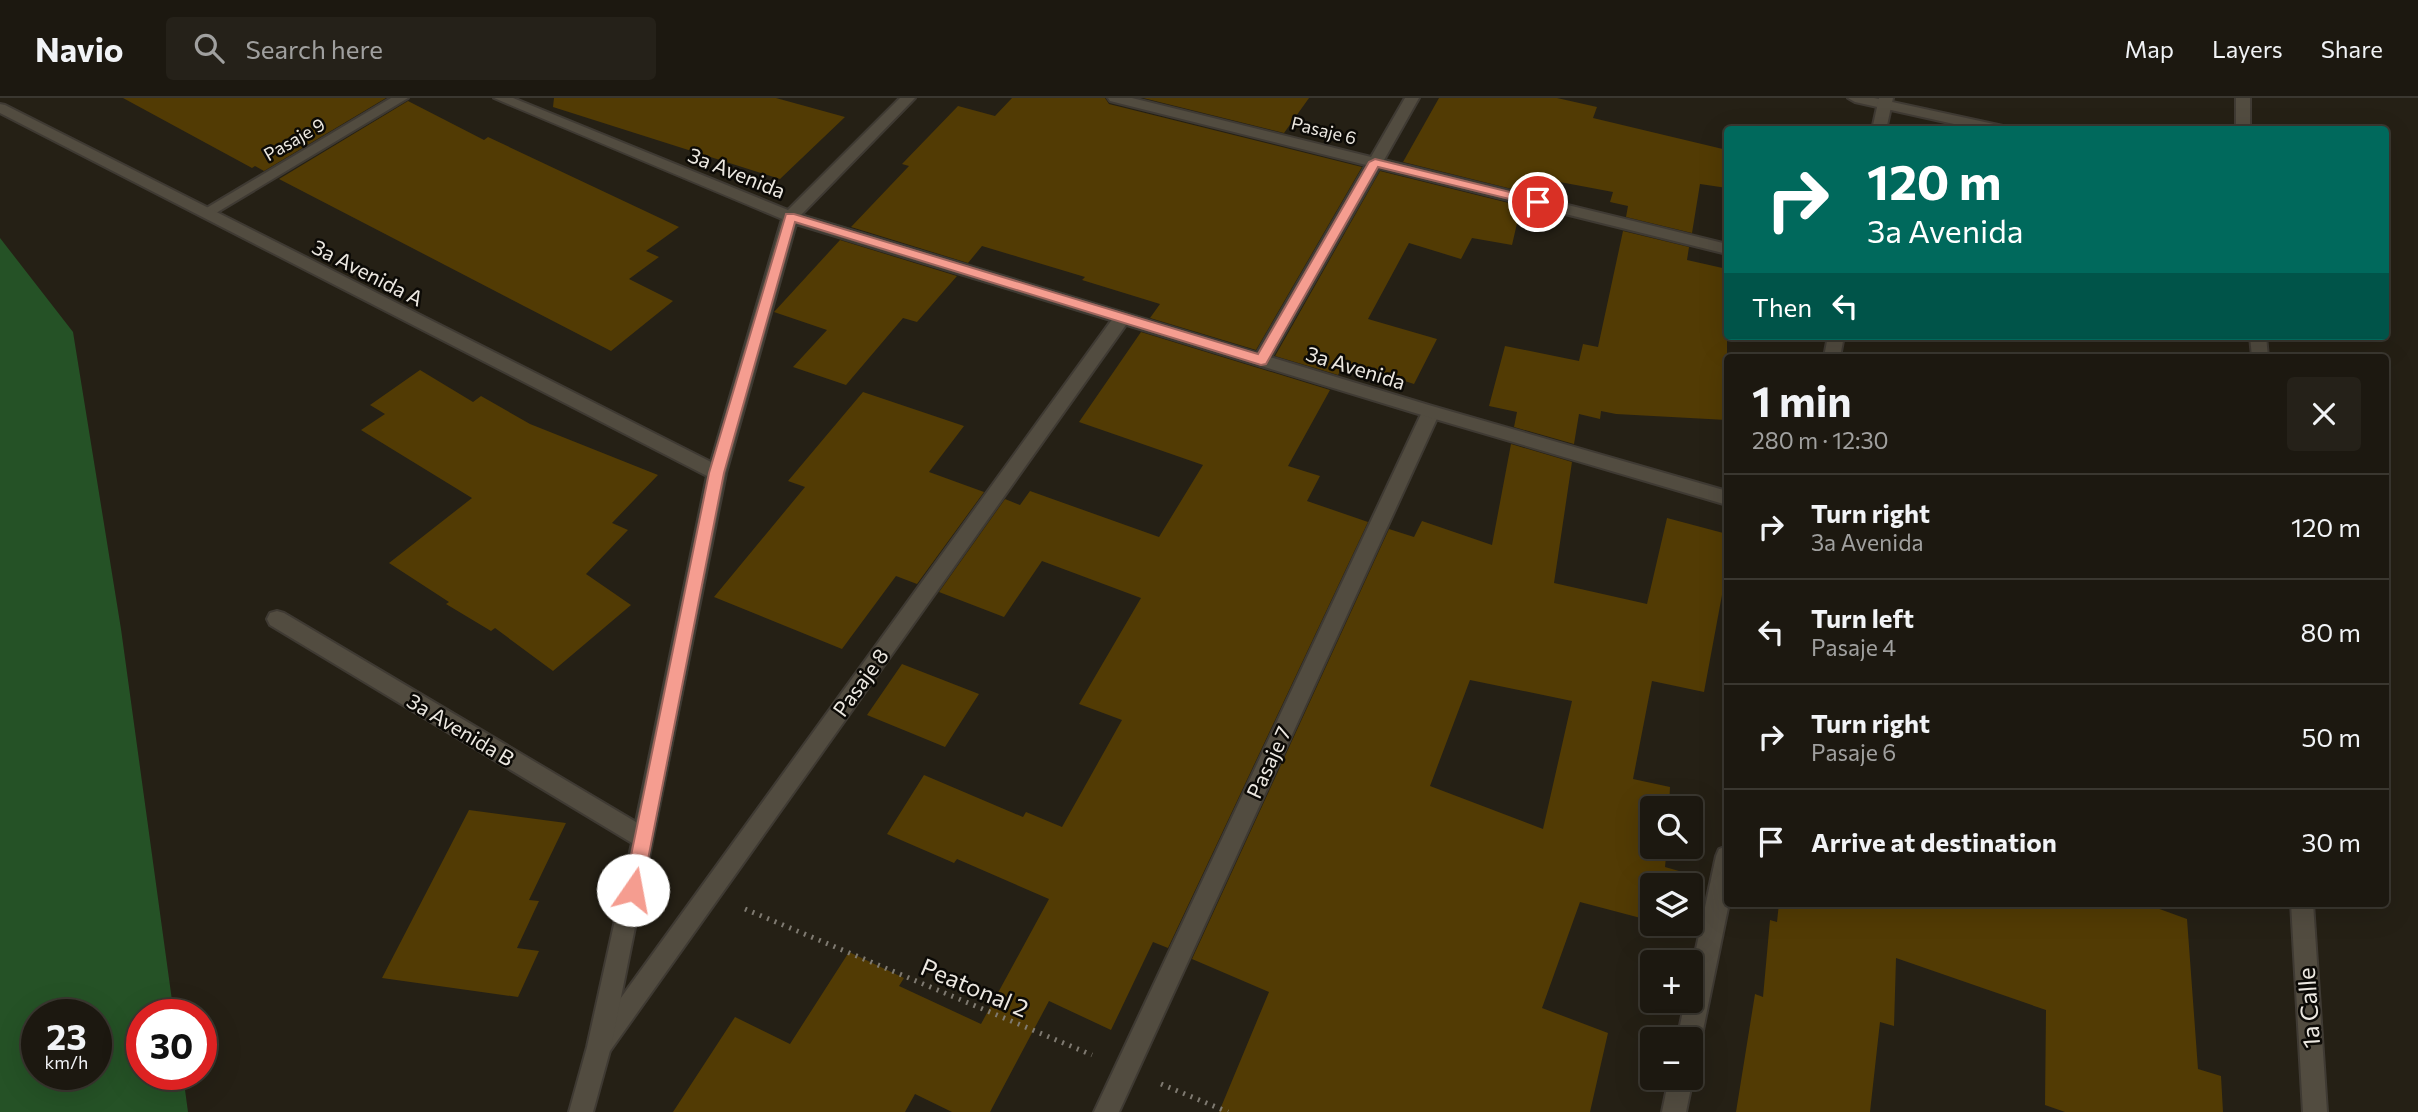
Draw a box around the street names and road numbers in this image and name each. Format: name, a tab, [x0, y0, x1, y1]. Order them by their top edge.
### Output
street label: Pasaje 6	[1289, 111, 1359, 149]
street label: Pasaje 9	[260, 113, 328, 165]
street label: 3a Avenida	[685, 141, 789, 203]
street label: 3a Avenida A	[308, 233, 428, 311]
street label: 3a Avenida	[1303, 340, 1409, 394]
street label: Pasaje 8	[827, 643, 893, 721]
street label: 3a Avenida B	[403, 687, 519, 771]
street label: Pasaje 7	[1241, 722, 1295, 802]
street label: Peatonal 2	[917, 951, 1033, 1023]
street label: 1a Calle	[2291, 966, 2325, 1050]

